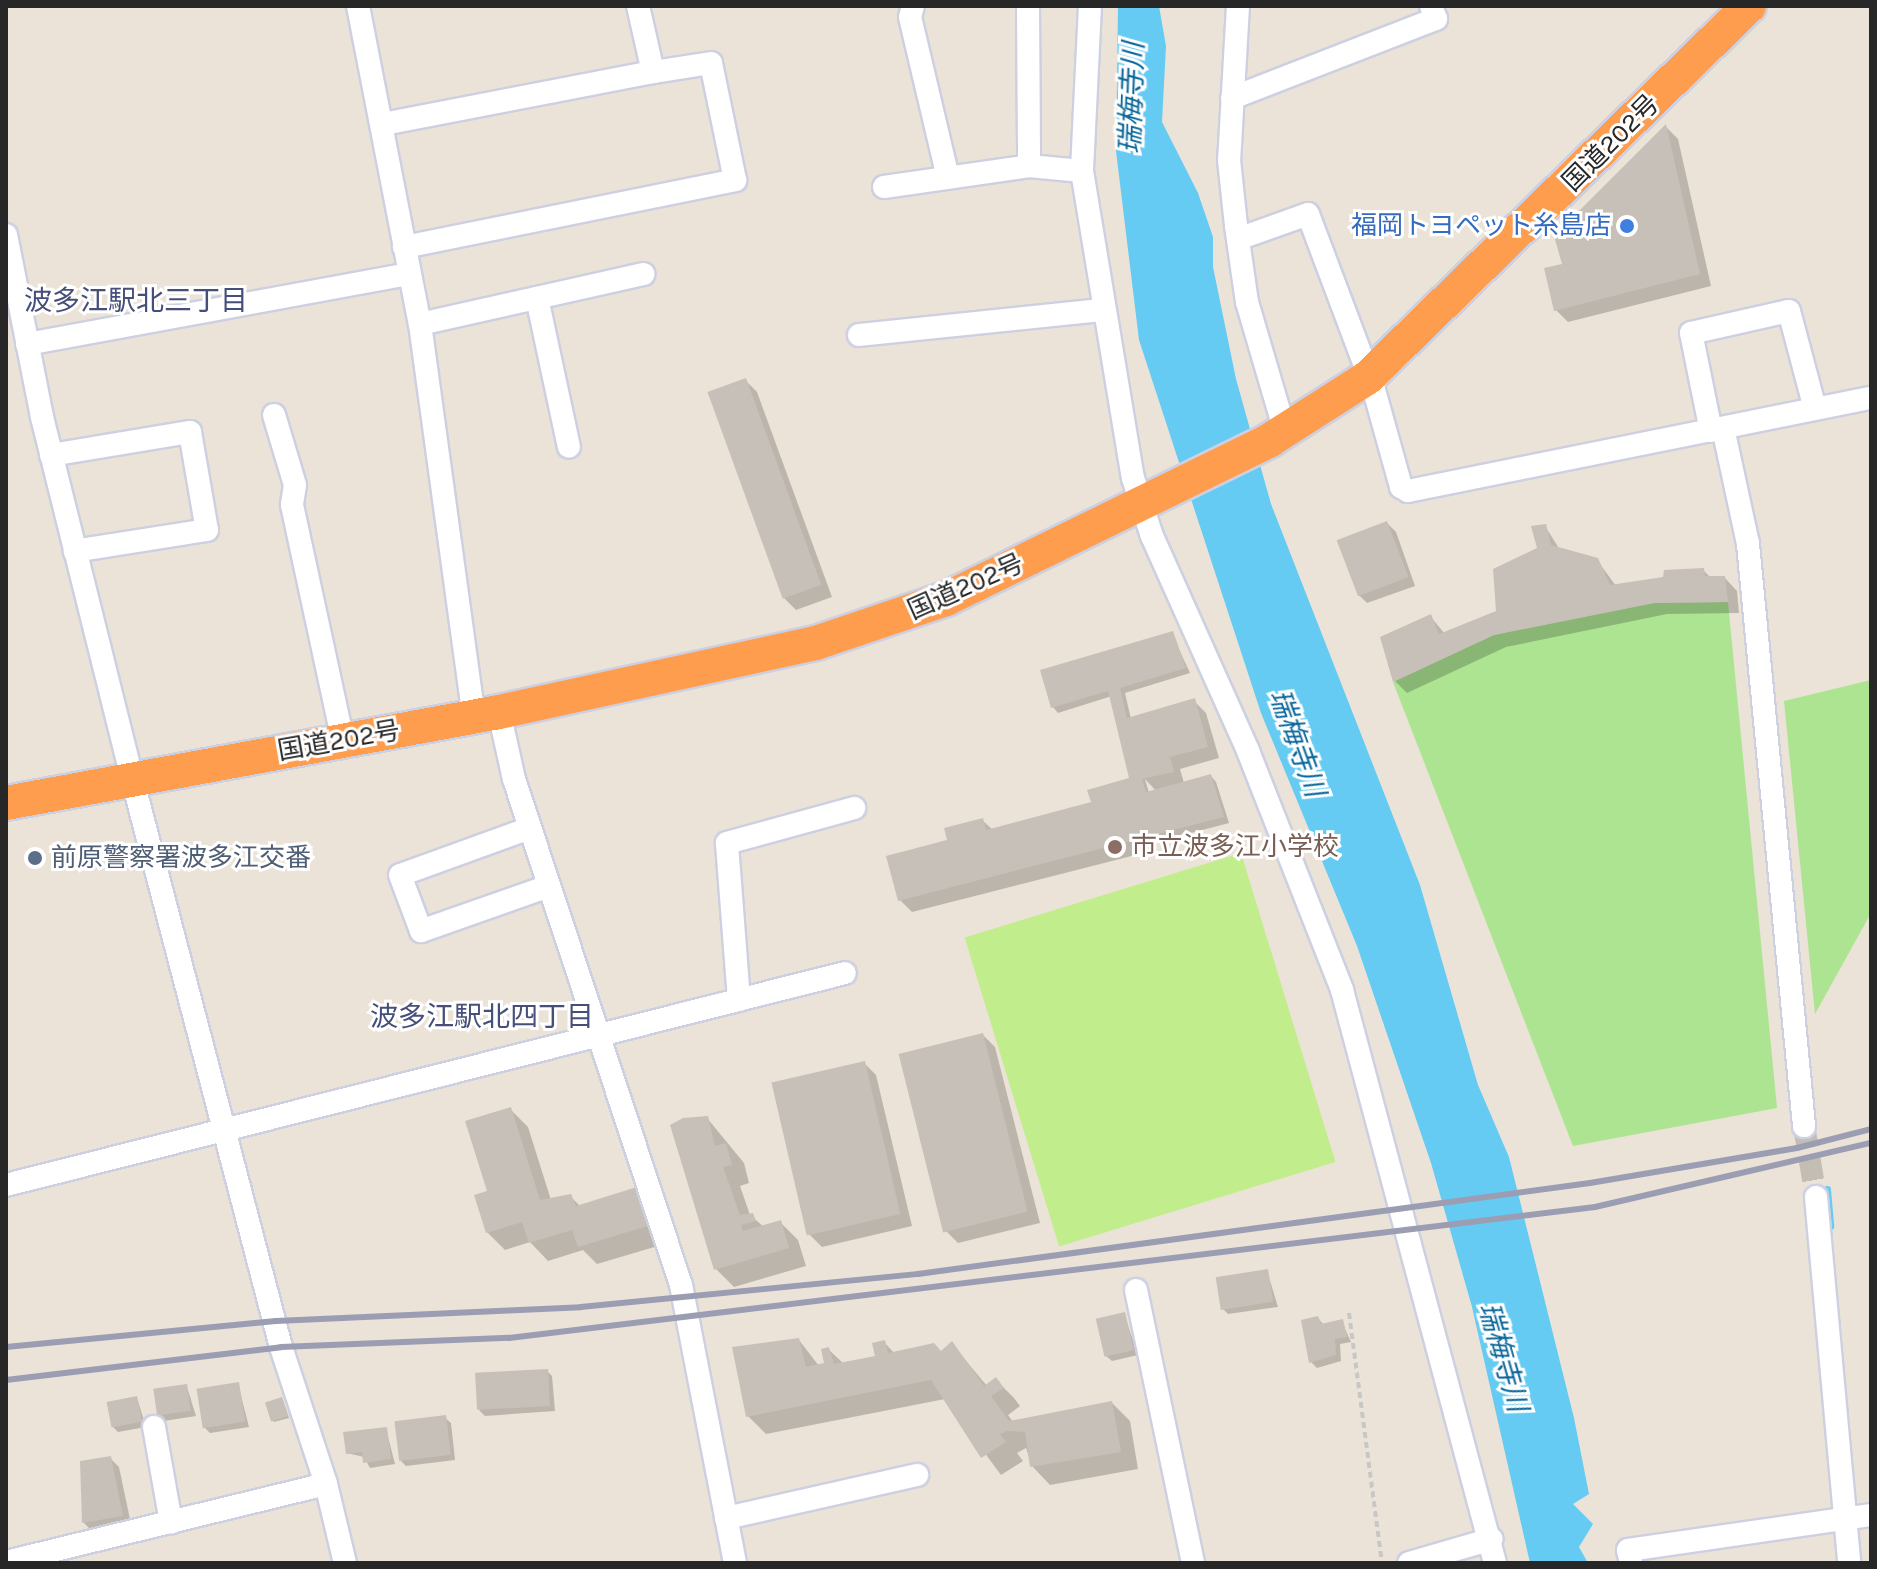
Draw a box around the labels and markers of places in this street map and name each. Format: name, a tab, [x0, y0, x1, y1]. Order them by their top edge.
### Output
place label: 福岡トヨペット糸島店	[1351, 210, 1611, 242]
marker: 福岡トヨペット糸島店	[1618, 217, 1636, 235]
place label: 市立波多江小学校	[1131, 831, 1339, 863]
marker: 市立波多江小学校	[1106, 838, 1124, 856]
place label: 前原警察署波多江交番	[51, 842, 311, 874]
marker: 前原警察署波多江交番	[26, 849, 44, 867]

